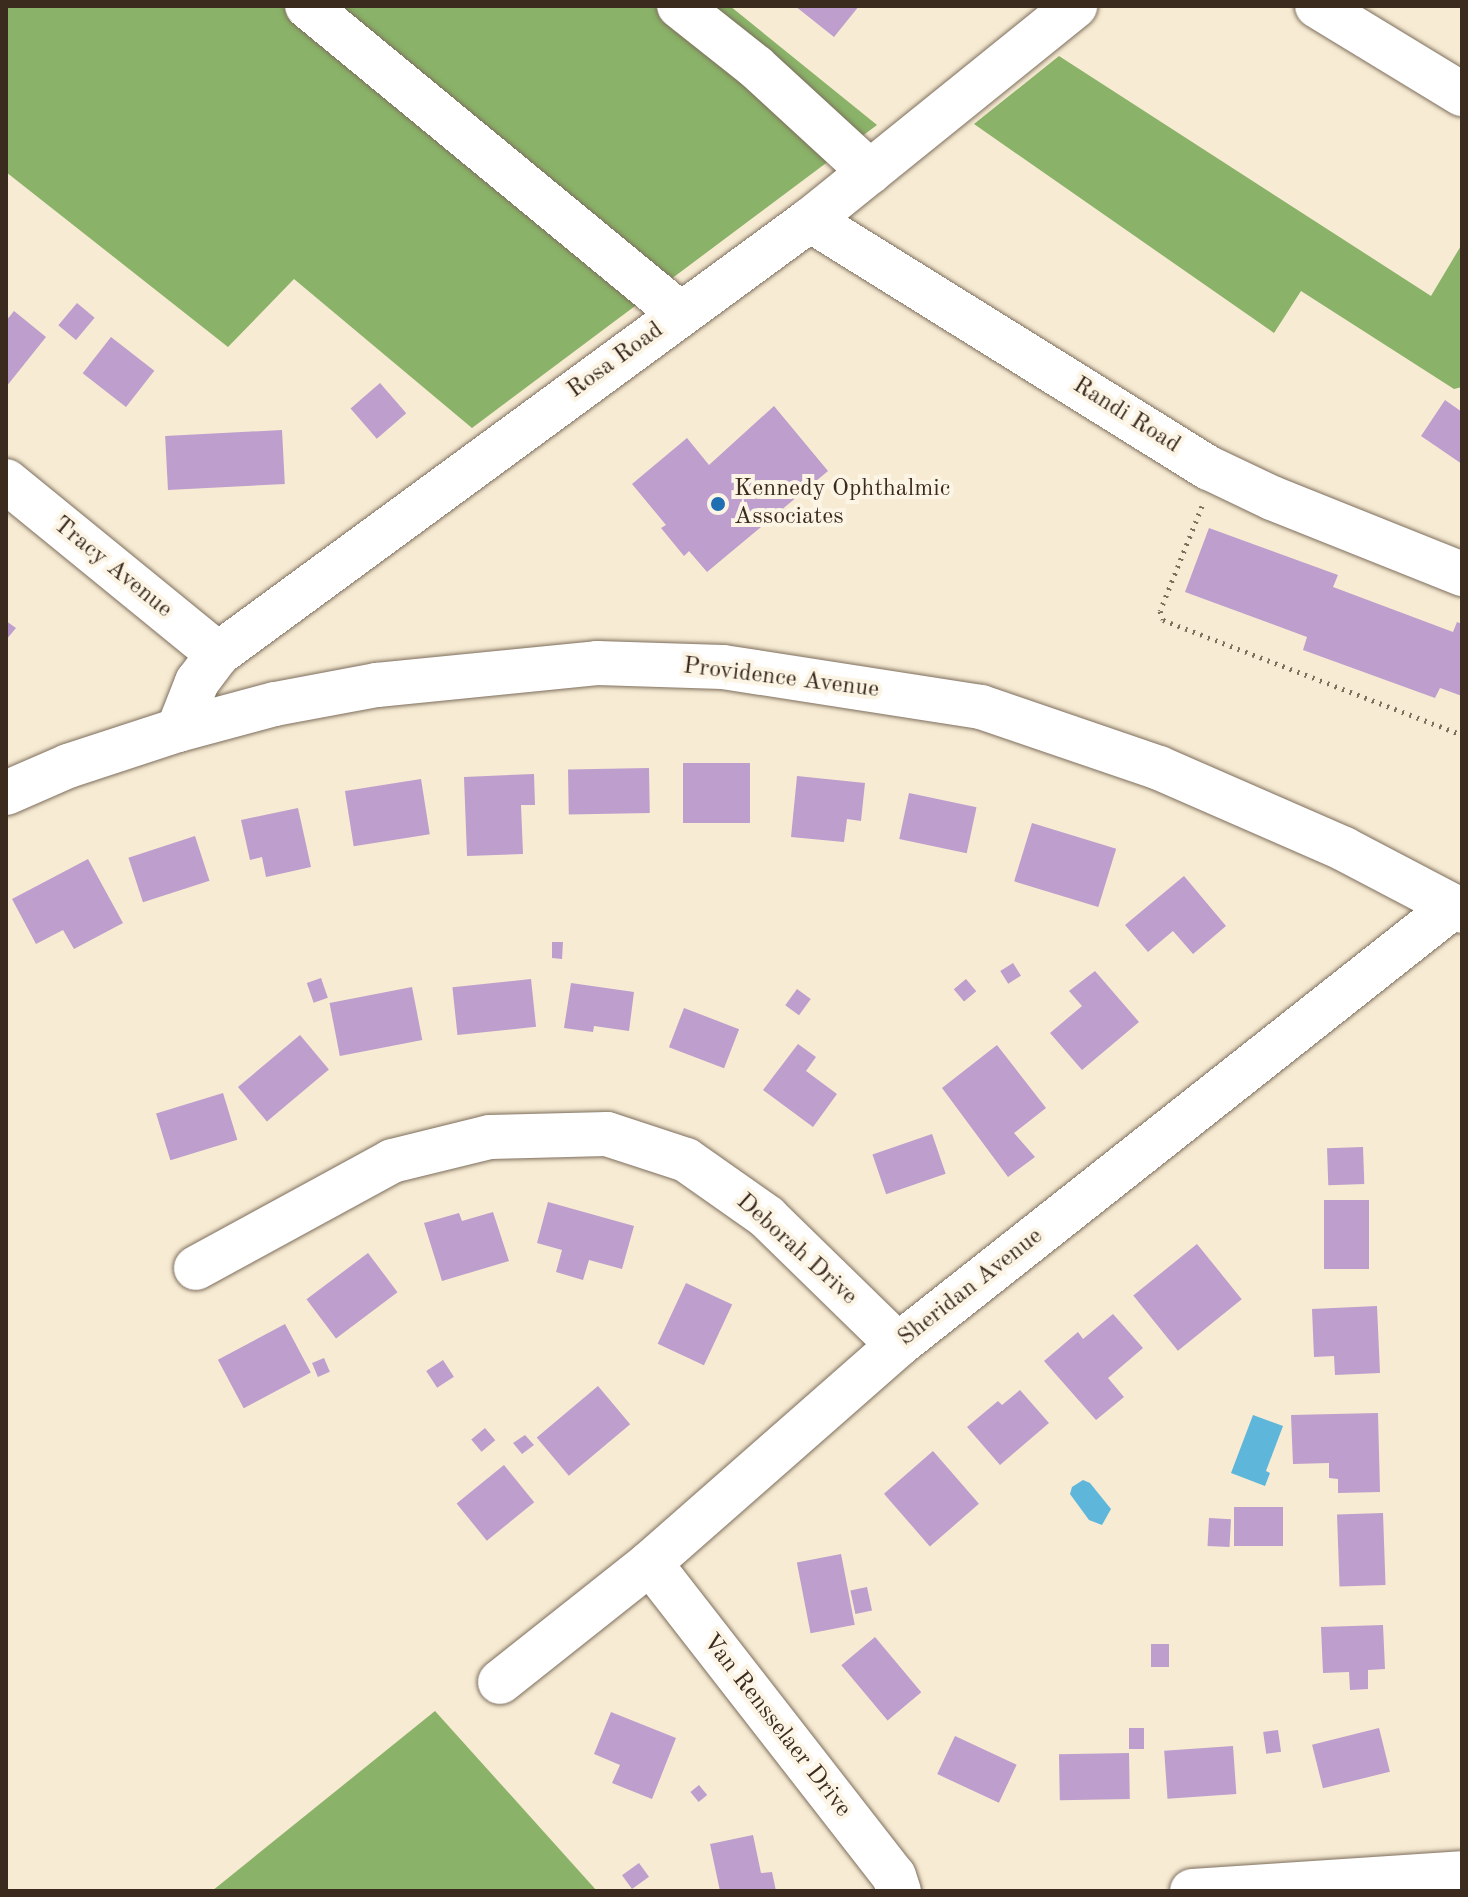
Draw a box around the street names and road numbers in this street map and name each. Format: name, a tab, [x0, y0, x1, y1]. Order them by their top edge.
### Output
street label: Rosa Road	[562, 317, 670, 405]
street label: Randi Road	[1067, 372, 1185, 460]
street label: Tracy Avenue	[47, 511, 177, 625]
street label: Providence Avenue	[681, 653, 881, 705]
street label: Deborah Drive	[729, 1188, 863, 1312]
street label: Sheridan Avenue	[893, 1223, 1049, 1353]
street label: Van Rensselaer Drive	[695, 1629, 857, 1823]

